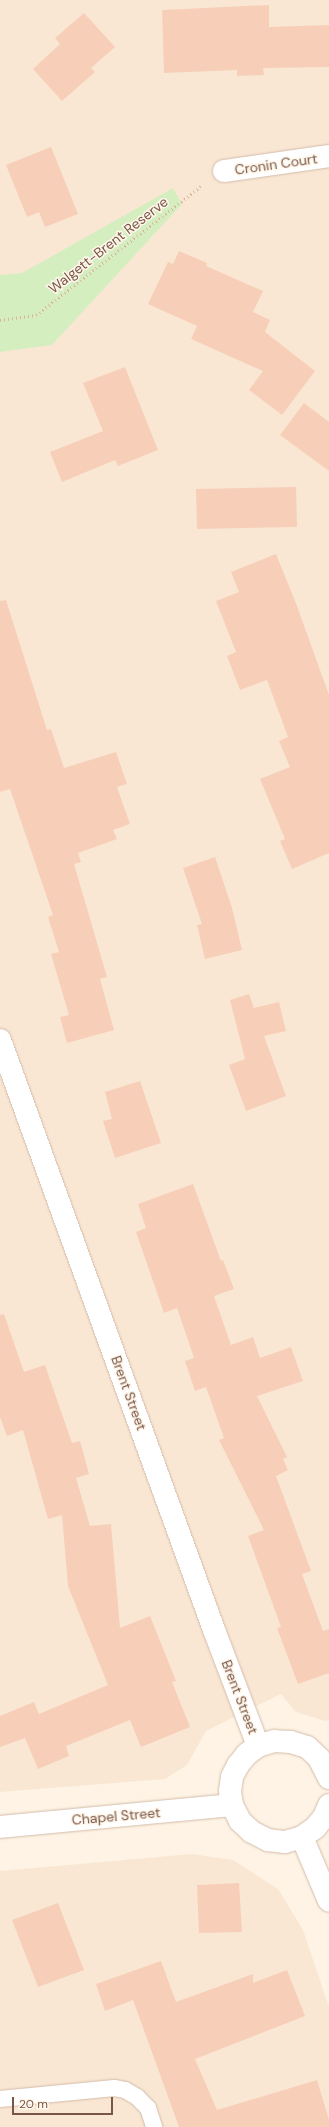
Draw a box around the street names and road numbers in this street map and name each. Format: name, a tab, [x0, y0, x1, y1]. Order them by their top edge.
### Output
street label: Cronin Court	[234, 150, 318, 178]
street label: Walgett-Brent Reserve	[45, 193, 171, 297]
street label: Brent Street	[108, 1353, 150, 1433]
street label: Brent Street	[218, 1657, 262, 1737]
street label: Chapel Street	[71, 1804, 161, 1828]

